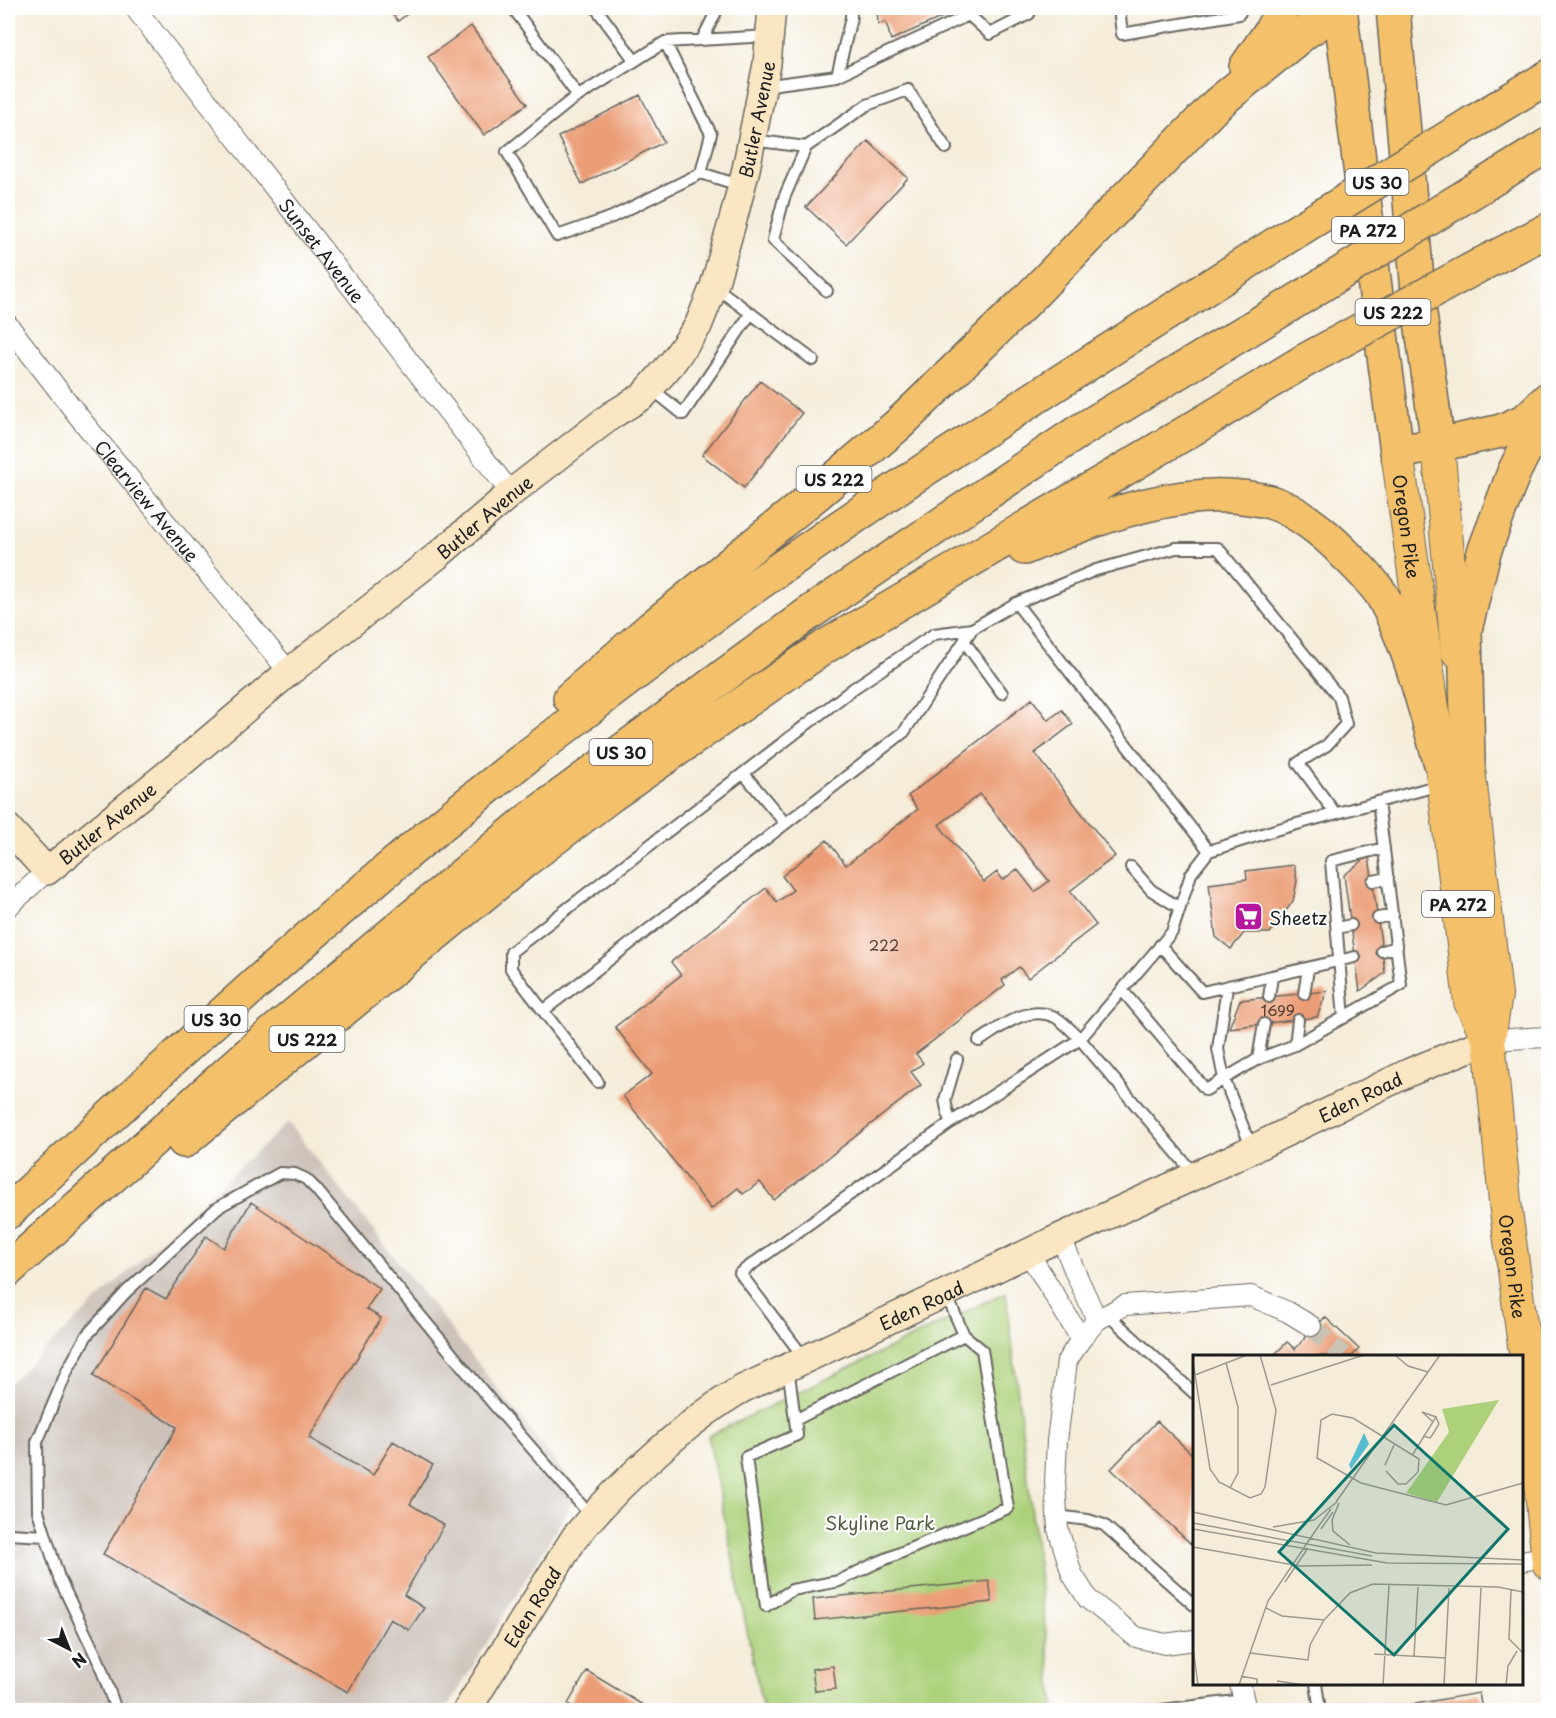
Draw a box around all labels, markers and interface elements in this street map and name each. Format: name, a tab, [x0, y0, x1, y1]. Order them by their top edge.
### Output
street label: Butler Avenue	[731, 58, 781, 180]
road number: US 30	[1346, 169, 1408, 195]
street label: Sunset Avenue	[273, 192, 372, 308]
road number: PA 272	[1332, 217, 1404, 243]
road number: US 222	[1356, 299, 1430, 325]
street label: Clearview Avenue	[89, 433, 206, 567]
road number: US 222	[796, 466, 872, 492]
street label: Butler Avenue	[430, 468, 538, 565]
street label: Oregon Pike	[1387, 472, 1428, 580]
road number: US 30	[590, 739, 652, 765]
street label: Butler Avenue	[52, 775, 162, 870]
road number: PA 272	[1422, 891, 1494, 917]
supermarket icon: Sheetz	[1232, 901, 1264, 933]
place label: Sheetz	[1269, 904, 1327, 931]
house number: 222	[869, 933, 899, 956]
house number: 1699	[1261, 998, 1295, 1021]
road number: US 30	[184, 1006, 248, 1032]
road number: US 222	[270, 1026, 344, 1052]
street label: Eden Road	[1313, 1064, 1407, 1128]
street label: Oregon Pike	[1493, 1213, 1534, 1320]
street label: Eden Road	[874, 1273, 968, 1336]
inset map	[1193, 1355, 1523, 1685]
park label: Skyline Park	[825, 1509, 935, 1536]
street label: Eden Road	[496, 1561, 567, 1652]
north arrow	[39, 1619, 99, 1679]
text: N	[67, 1648, 92, 1674]

